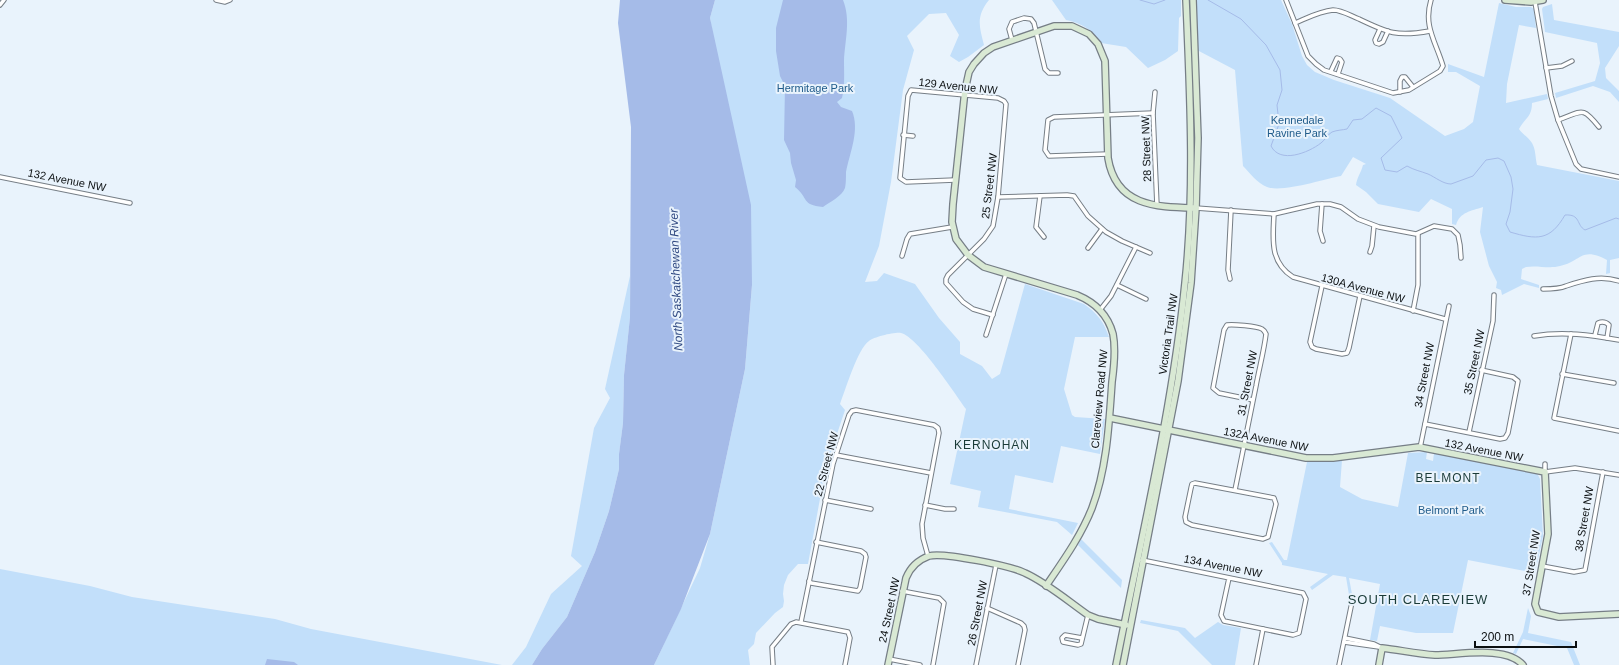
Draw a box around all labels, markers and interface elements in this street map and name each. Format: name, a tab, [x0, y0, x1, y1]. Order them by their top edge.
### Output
street label: 129 Avenue NW	[918, 76, 999, 96]
park label: Hermitage Park	[777, 82, 854, 94]
park label: Kennedale Ravine Park	[1267, 114, 1327, 139]
street label: 28 Street NW	[1139, 115, 1153, 182]
street label: 25 Street NW	[979, 152, 999, 220]
street label: 132 Avenue NW	[27, 167, 108, 194]
water label: North Saskatchewan River	[666, 208, 685, 351]
street label: 130A Avenue NW	[1320, 271, 1407, 305]
street label: Victoria Trail NW	[1156, 292, 1180, 375]
street label: 35 Street NW	[1461, 328, 1487, 396]
street label: 34 Street NW	[1412, 341, 1436, 409]
street label: Clareview Road NW	[1089, 349, 1109, 449]
street label: 31 Street NW	[1235, 349, 1259, 417]
street label: 132A Avenue NW	[1223, 425, 1310, 453]
street label: 22 Street NW	[812, 430, 840, 497]
street label: 132 Avenue NW	[1444, 437, 1525, 464]
district label: KERNOHAN	[954, 438, 1030, 452]
district label: BELMONT	[1415, 471, 1481, 485]
street label: 38 Street NW	[1572, 485, 1596, 553]
park label: Belmont Park	[1418, 504, 1485, 516]
street label: 37 Street NW	[1520, 529, 1542, 597]
street label: 134 Avenue NW	[1183, 553, 1264, 580]
street label: 24 Street NW	[876, 576, 902, 644]
street label: 26 Street NW	[965, 579, 989, 647]
district label: SOUTH CLAREVIEW	[1348, 592, 1488, 607]
scale bar	[1475, 623, 1576, 649]
text: 200 m	[1481, 630, 1514, 644]

